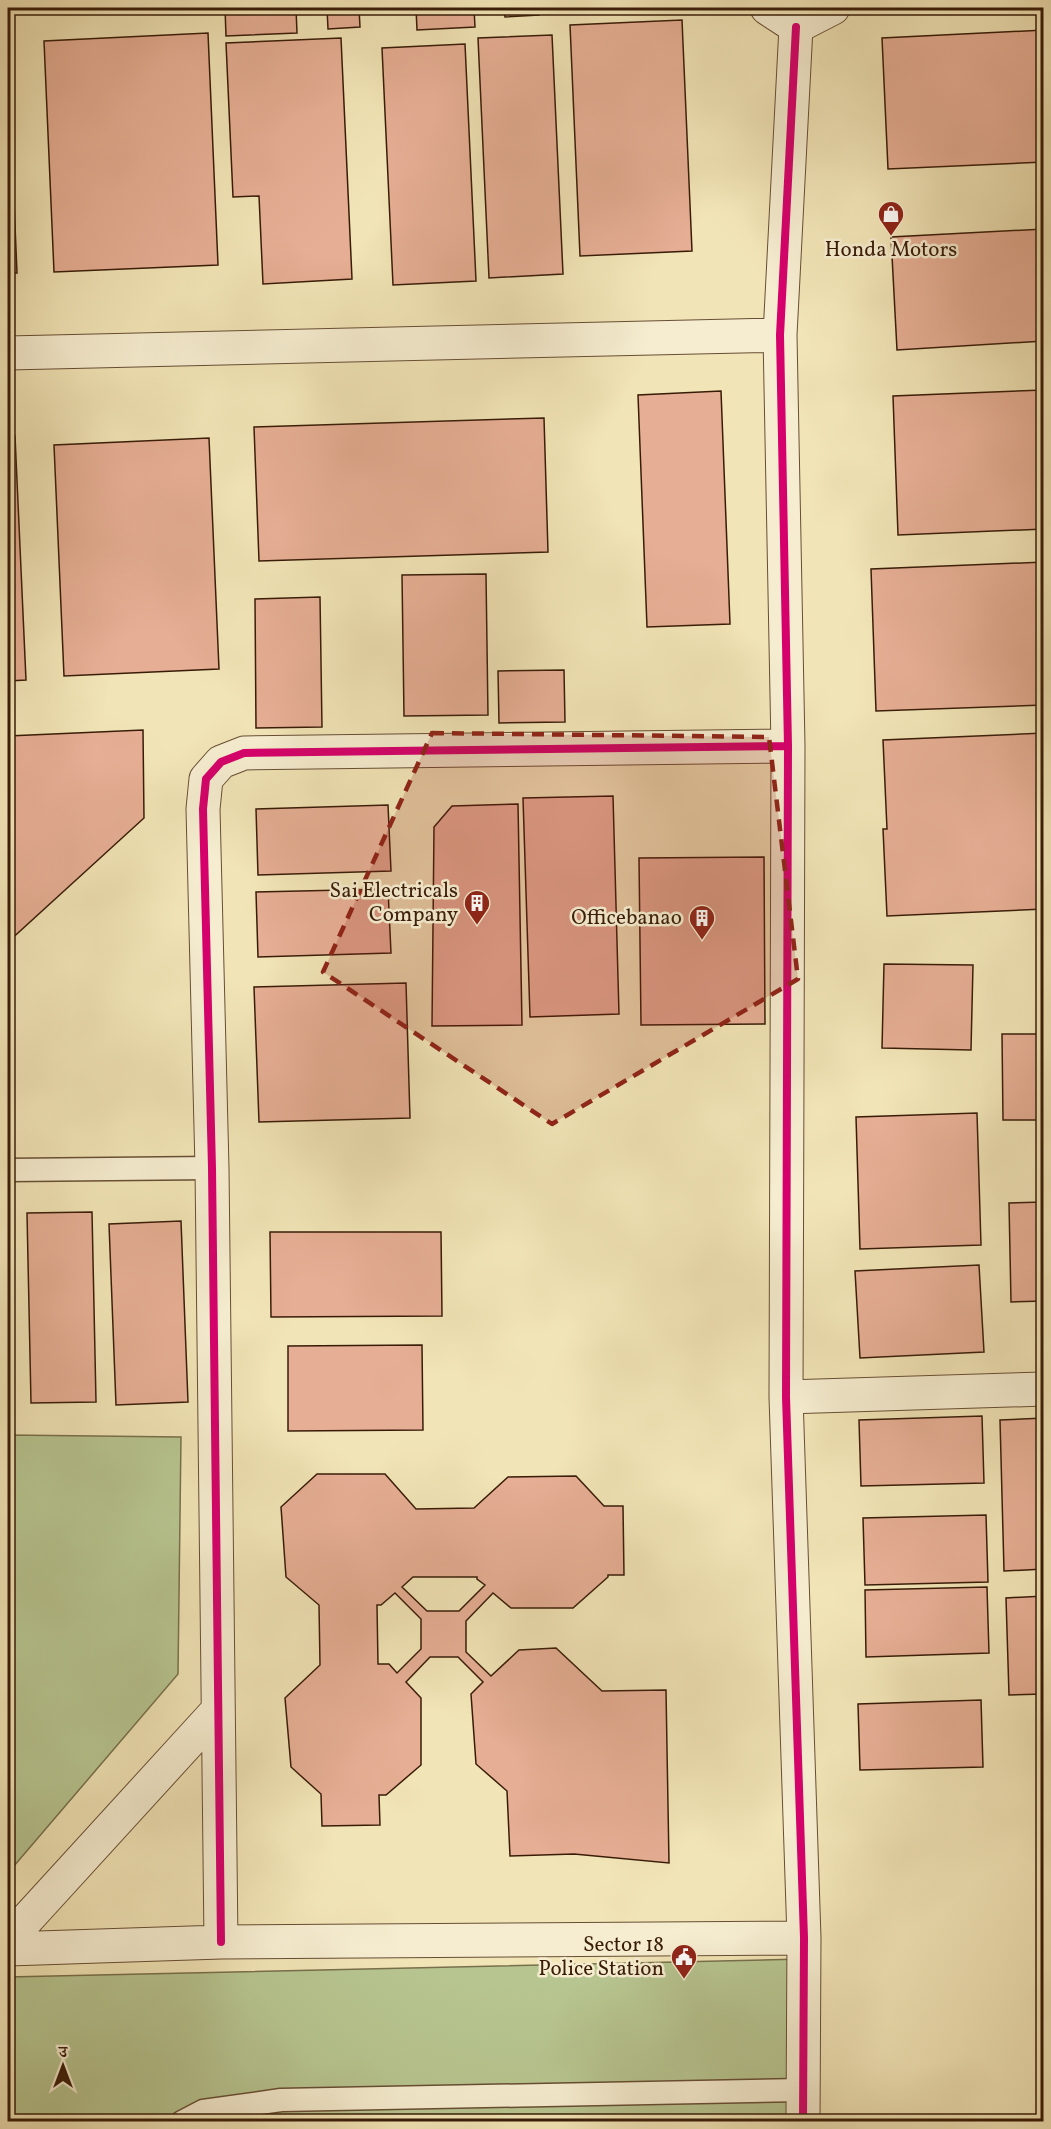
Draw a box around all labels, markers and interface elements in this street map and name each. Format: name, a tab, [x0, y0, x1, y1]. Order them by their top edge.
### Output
shop icon: Honda Motors	[876, 199, 906, 237]
place label: Honda Motors	[825, 236, 957, 265]
place label: Sai Electricals Company	[330, 877, 459, 930]
building icon: Sai Electricals Company	[462, 888, 492, 926]
building icon: Officebanao	[687, 903, 717, 941]
place label: Officebanao	[571, 904, 682, 933]
place label: Sector 18 Police Station	[539, 1931, 664, 1984]
public building icon: Sector 18 Police Station	[669, 1942, 699, 1980]
north arrow	[33, 2036, 93, 2096]
text: उ	[58, 2042, 69, 2064]

